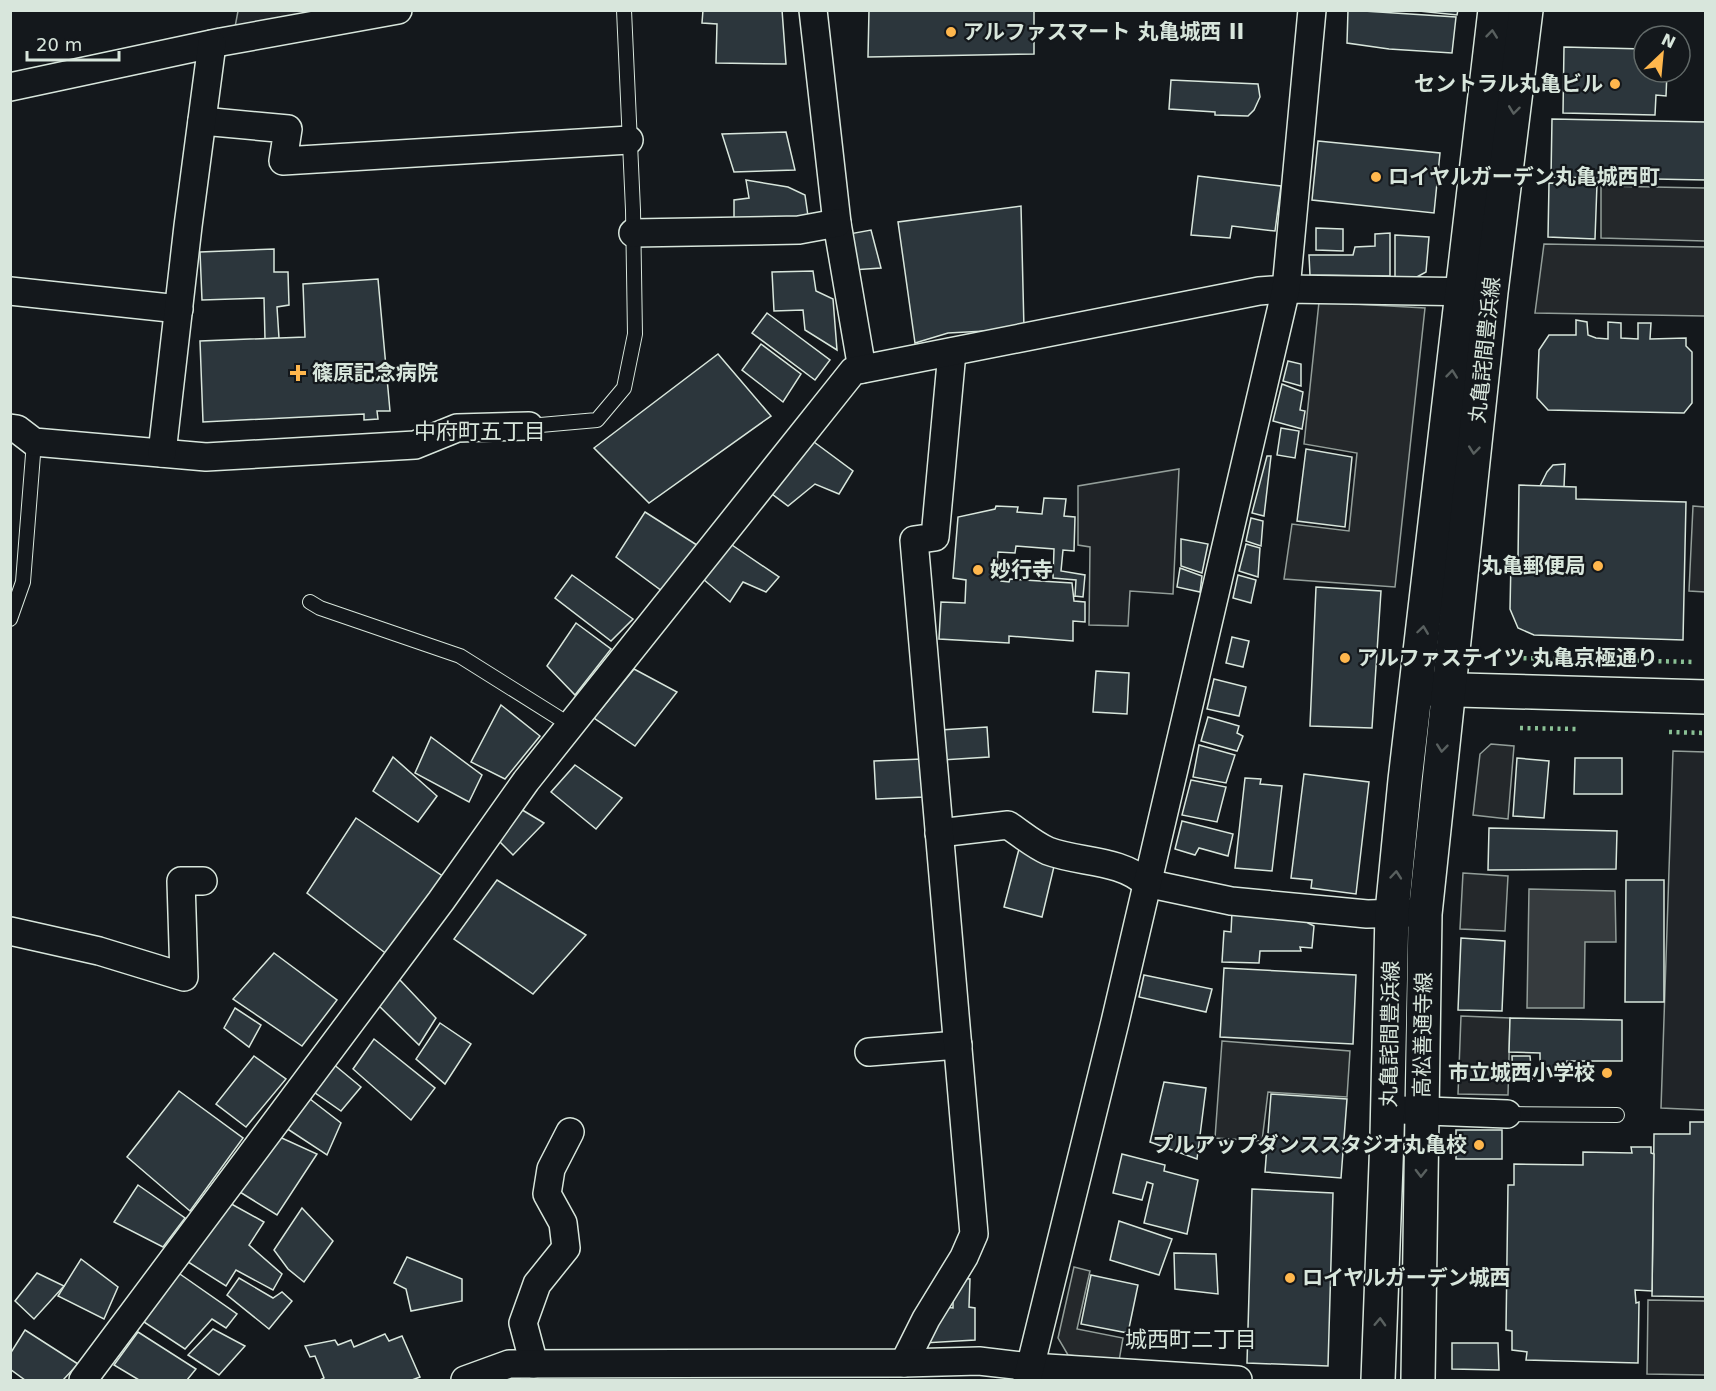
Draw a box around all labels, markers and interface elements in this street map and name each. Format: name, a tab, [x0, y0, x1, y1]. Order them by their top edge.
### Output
place label: アルファスマート 丸亀城西 II	[963, 20, 1244, 44]
scale bar	[27, 24, 118, 62]
north arrow	[1632, 24, 1692, 84]
marker: アルファスマート 丸亀城西 II	[944, 25, 958, 39]
one-way arrow	[1485, 29, 1498, 39]
text: N	[1658, 29, 1679, 52]
text: 20 m	[36, 34, 82, 55]
place label: セントラル丸亀ビル	[1414, 72, 1603, 96]
marker: セントラル丸亀ビル	[1608, 77, 1622, 91]
one-way arrow	[1509, 106, 1521, 115]
place label: ロイヤルガーデン丸亀城西町	[1388, 165, 1660, 189]
marker: ロイヤルガーデン丸亀城西町	[1369, 170, 1383, 184]
street label: 丸亀詫間豊浜線	[1465, 276, 1505, 424]
place label: 篠原記念病院	[312, 361, 438, 385]
marker: 篠原記念病院	[289, 364, 307, 382]
one-way arrow	[1446, 369, 1458, 378]
district label: 中府町五丁目	[414, 419, 546, 444]
one-way arrow	[1468, 445, 1481, 454]
place label: 丸亀郵便局	[1481, 554, 1586, 578]
place label: 妙行寺	[990, 558, 1053, 582]
marker: 丸亀郵便局	[1591, 559, 1605, 573]
marker: 妙行寺	[971, 563, 985, 577]
one-way arrow	[1417, 625, 1429, 635]
place label: アルファステイツ 丸亀京極通り	[1357, 646, 1658, 670]
marker: アルファステイツ 丸亀京極通り	[1338, 651, 1352, 665]
one-way arrow	[1436, 743, 1449, 752]
one-way arrow	[1389, 871, 1402, 880]
street label: 丸亀詫間豊浜線	[1377, 960, 1403, 1108]
street label: 高松善通寺線	[1410, 972, 1436, 1098]
place label: 市立城西小学校	[1448, 1061, 1595, 1085]
marker: 市立城西小学校	[1600, 1066, 1614, 1080]
place label: プルアップダンススタジオ丸亀校	[1152, 1133, 1467, 1157]
marker: プルアップダンススタジオ丸亀校	[1472, 1138, 1486, 1152]
one-way arrow	[1415, 1168, 1427, 1177]
place label: ロイヤルガーデン城西	[1302, 1266, 1511, 1290]
marker: ロイヤルガーデン城西	[1283, 1271, 1297, 1285]
one-way arrow	[1374, 1318, 1387, 1327]
district label: 城西町二丁目	[1125, 1327, 1257, 1352]

